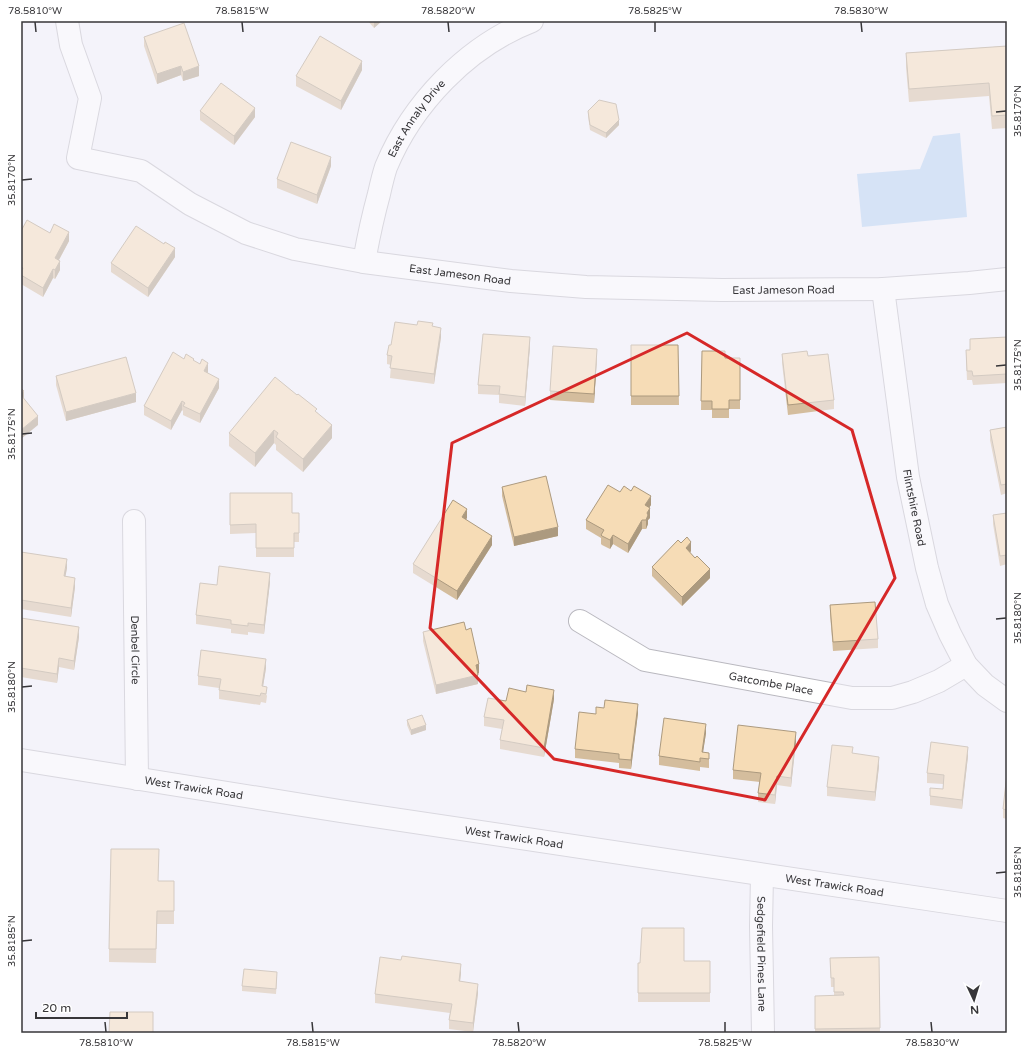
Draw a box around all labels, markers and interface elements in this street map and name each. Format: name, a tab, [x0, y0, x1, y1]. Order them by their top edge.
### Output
text: 78.5810°W	[8, 5, 62, 17]
text: 78.5815°W	[215, 5, 269, 17]
text: 78.5820°W	[421, 5, 475, 17]
text: 78.5825°W	[628, 5, 682, 17]
text: 78.5830°W	[834, 5, 888, 17]
street label: East Annaly Drive	[385, 77, 448, 160]
text: 35.8170°N	[1012, 85, 1024, 137]
text: 35.8170°N	[6, 154, 18, 206]
street label: East Jameson Road	[408, 262, 512, 288]
street label: East Jameson Road	[732, 283, 835, 297]
text: 35.8175°N	[1012, 339, 1024, 391]
text: 35.8175°N	[6, 408, 18, 460]
street label: Flintshire Road	[900, 468, 928, 548]
text: 35.8180°N	[1012, 592, 1024, 644]
street label: Denbel Circle	[128, 615, 142, 685]
text: 35.8180°N	[6, 661, 18, 713]
street label: Gatcombe Place	[728, 670, 814, 698]
street label: West Trawick Road	[144, 774, 244, 802]
street label: West Trawick Road	[464, 824, 564, 851]
text: 35.8185°N	[1012, 846, 1024, 898]
street label: West Trawick Road	[784, 872, 885, 899]
street label: Sedgefield Pines Lane	[754, 896, 769, 1012]
text: 35.8185°N	[6, 915, 18, 967]
north arrow	[954, 980, 994, 1020]
scale bar	[36, 994, 127, 1020]
text: 20 m	[42, 1001, 71, 1015]
text: N	[970, 1003, 980, 1016]
text: 78.5810°W	[79, 1037, 133, 1049]
text: 78.5815°W	[286, 1037, 340, 1049]
text: 78.5820°W	[492, 1037, 546, 1049]
text: 78.5825°W	[698, 1037, 752, 1049]
text: 78.5830°W	[905, 1037, 959, 1049]

